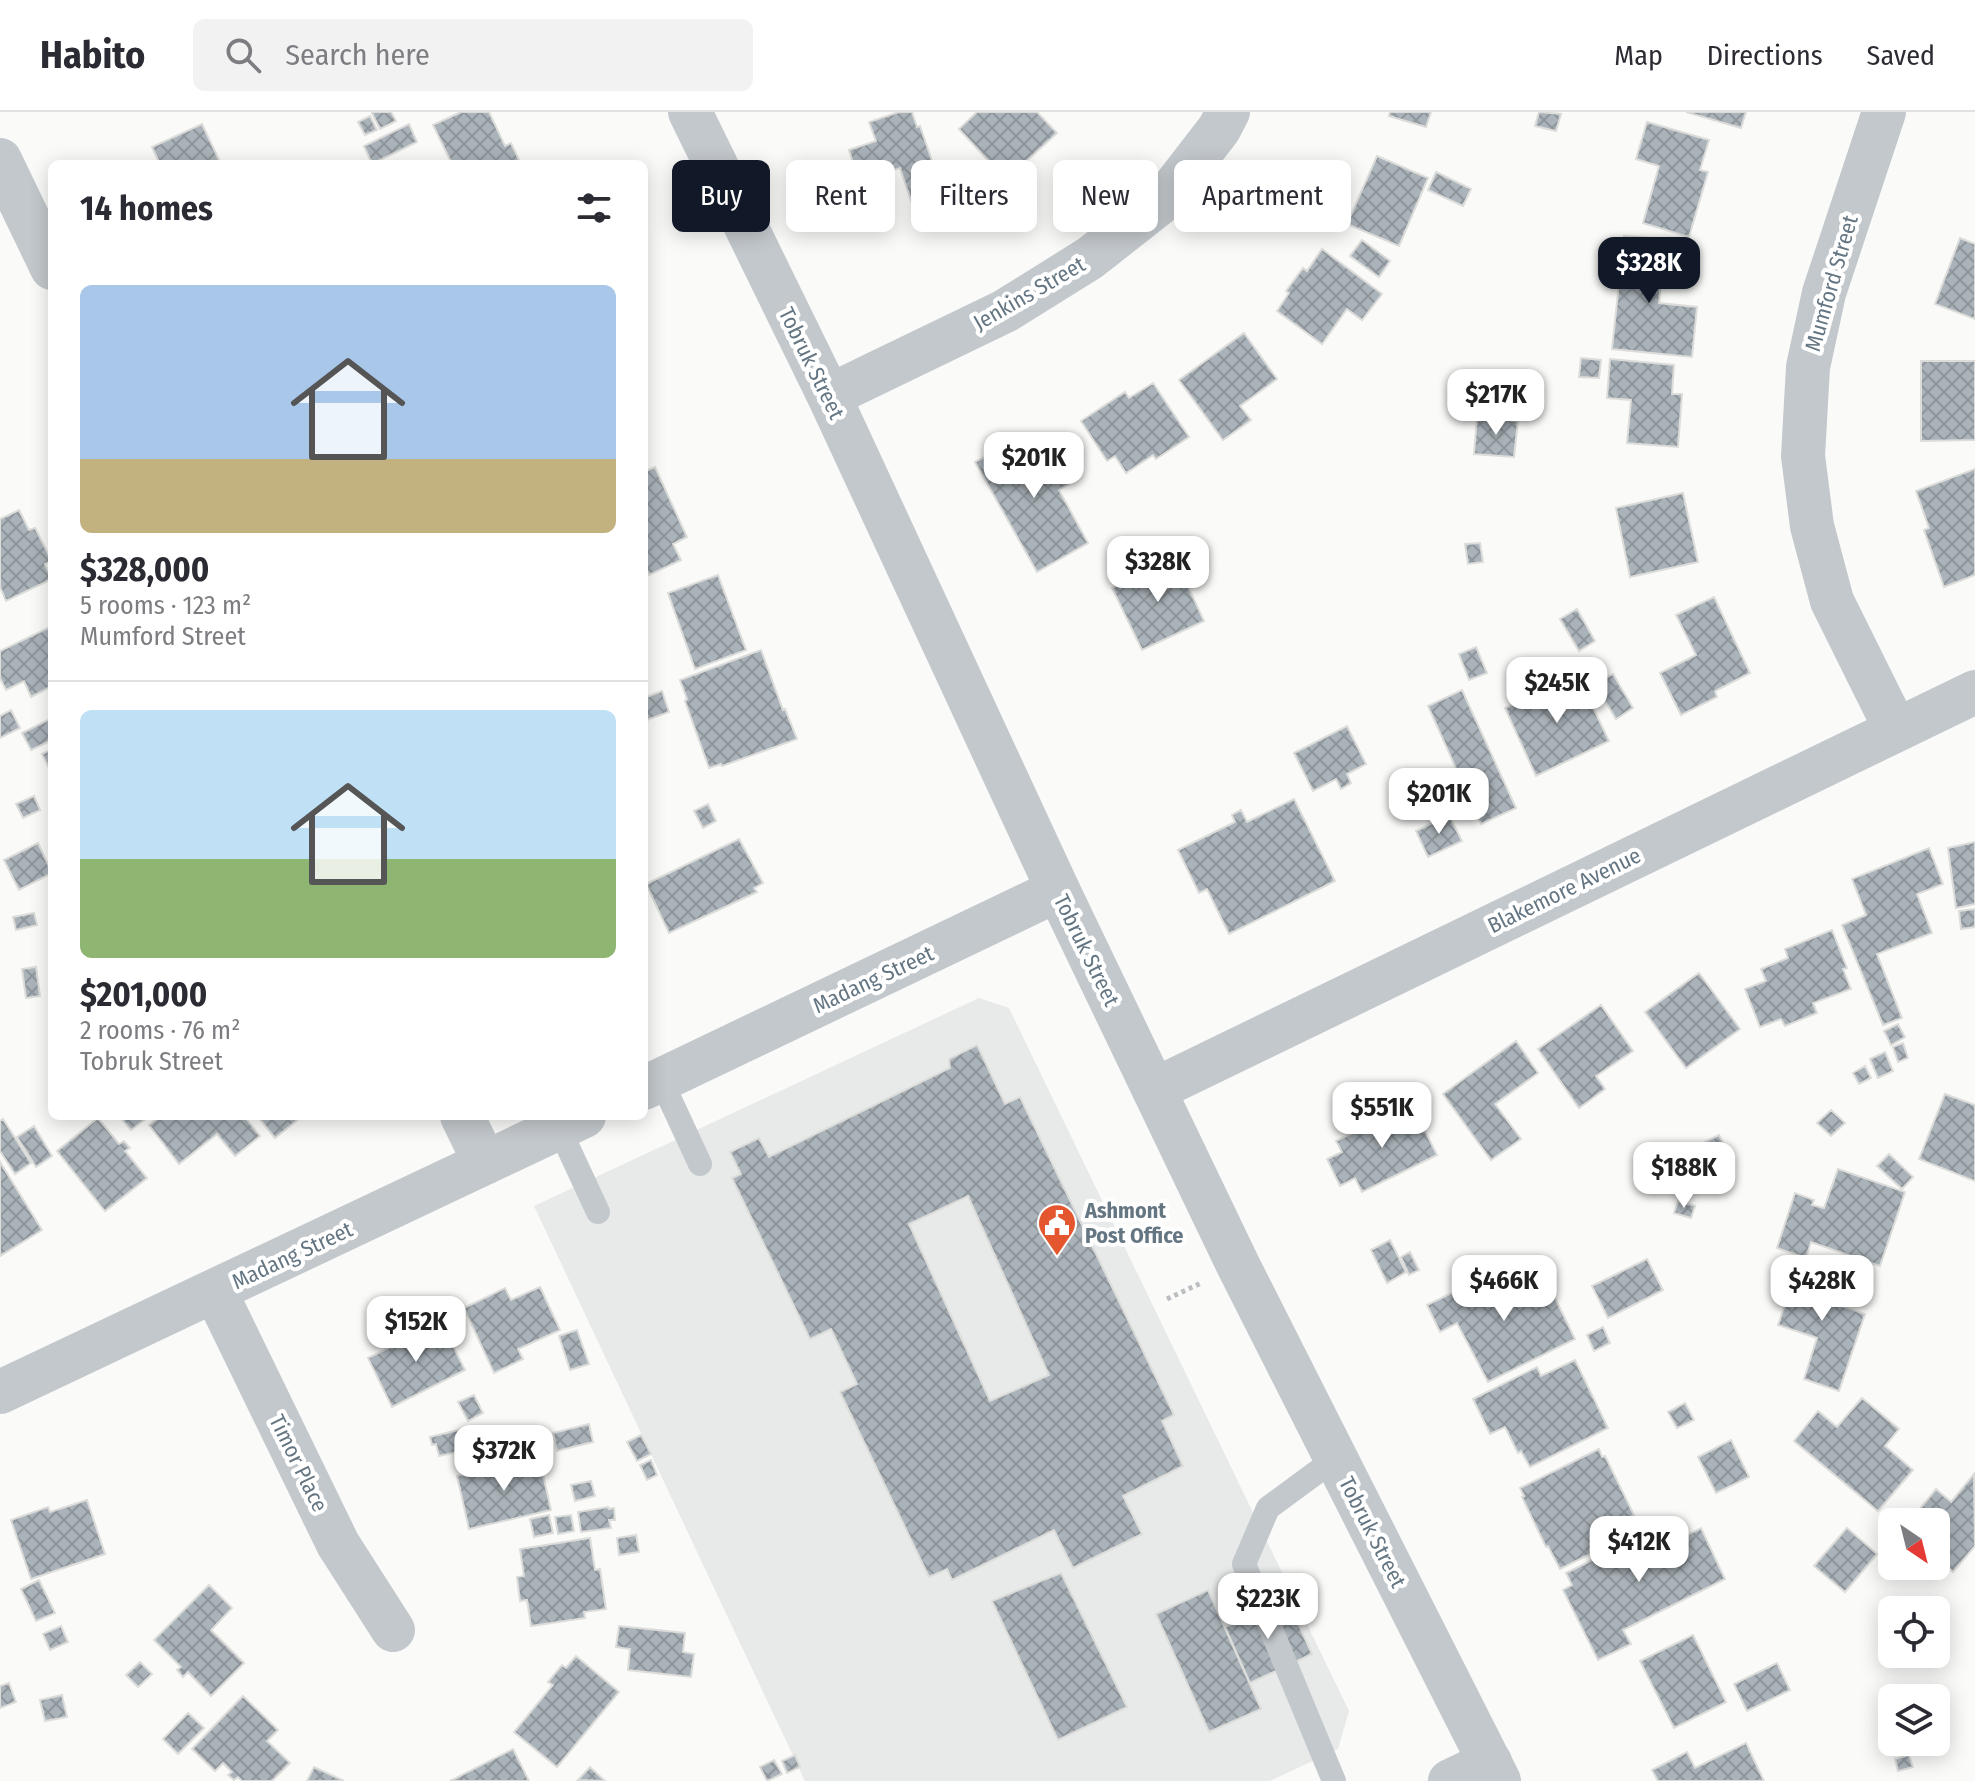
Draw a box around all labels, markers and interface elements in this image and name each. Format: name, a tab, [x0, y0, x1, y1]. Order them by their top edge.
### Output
search box	[193, 19, 753, 91]
text: Habito	[40, 32, 145, 78]
icon: search	[221, 33, 265, 77]
text: Search here	[285, 37, 430, 73]
text: Map	[1614, 39, 1663, 72]
text: Directions	[1707, 39, 1823, 72]
text: Saved	[1867, 39, 1935, 72]
chip: Buy	[672, 160, 770, 232]
chip: Rent	[786, 160, 895, 232]
chip: Filters	[911, 160, 1037, 232]
chip: New	[1053, 160, 1158, 232]
chip: Apartment	[1174, 160, 1351, 232]
icon: filters	[572, 186, 616, 230]
text: 14 homes	[80, 188, 213, 229]
street label: Mumford Street	[1799, 211, 1864, 354]
pin: $328K	[1593, 237, 1705, 305]
text: $328K	[1616, 247, 1682, 278]
street label: Jenkins Street	[969, 250, 1091, 336]
street label: Tobruk Street	[773, 303, 851, 424]
icon: home	[276, 337, 420, 481]
pin: $217K	[1440, 369, 1552, 437]
text: $217K	[1465, 379, 1527, 410]
pin: $201K	[978, 432, 1090, 500]
text: $201K	[1002, 442, 1066, 473]
pin: $328K	[1102, 536, 1214, 604]
text: $328K	[1125, 546, 1191, 577]
text: $328,000	[80, 549, 209, 590]
text: 5 rooms · 123 m²	[80, 590, 251, 621]
text: Mumford Street	[80, 621, 246, 652]
pin: $245K	[1501, 657, 1613, 725]
text: $245K	[1524, 667, 1590, 698]
icon: home	[276, 762, 420, 906]
pin: $201K	[1383, 768, 1495, 836]
text: $201K	[1407, 778, 1471, 809]
street label: Blakemore Avenue	[1483, 842, 1645, 939]
street label: Tobruk Street	[1048, 890, 1126, 1011]
street label: Madang Street	[809, 939, 939, 1019]
text: $201,000	[80, 974, 207, 1015]
text: 2 rooms · 76 m²	[80, 1015, 240, 1046]
text: Tobruk Street	[80, 1046, 223, 1077]
pin: $551K	[1326, 1082, 1438, 1150]
text: $551K	[1350, 1092, 1414, 1123]
pin: $188K	[1628, 1142, 1740, 1210]
text: $188K	[1651, 1152, 1717, 1183]
place label: Ashmont Post Office	[1084, 1197, 1183, 1249]
public building icon: Ashmont Post Office	[1036, 1202, 1078, 1257]
street label: Madang Street	[228, 1215, 358, 1295]
pin: $466K	[1448, 1255, 1560, 1323]
pin: $428K	[1766, 1255, 1878, 1323]
text: $466K	[1470, 1265, 1538, 1296]
text: $428K	[1789, 1265, 1855, 1296]
pin: $152K	[360, 1296, 472, 1364]
text: $152K	[385, 1306, 447, 1337]
street label: Timor Place	[263, 1410, 334, 1516]
pin: $372K	[448, 1425, 560, 1493]
text: $372K	[472, 1435, 536, 1466]
street label: Tobruk Street	[1333, 1472, 1412, 1593]
north arrow	[1878, 1508, 1950, 1580]
map controls	[1878, 1508, 1950, 1756]
pin: $412K	[1583, 1516, 1695, 1584]
text: $412K	[1608, 1526, 1670, 1557]
pin: $223K	[1212, 1573, 1324, 1641]
text: $223K	[1236, 1583, 1300, 1614]
button: locate	[1878, 1596, 1950, 1668]
button: layers	[1878, 1684, 1950, 1756]

